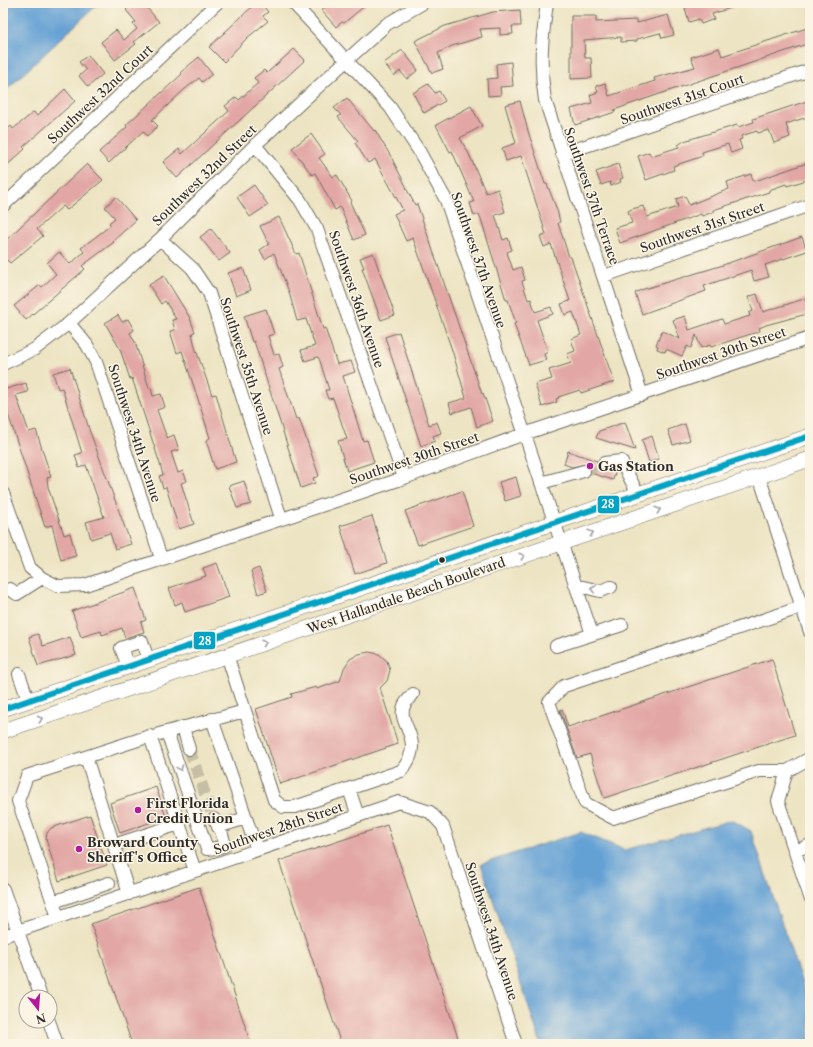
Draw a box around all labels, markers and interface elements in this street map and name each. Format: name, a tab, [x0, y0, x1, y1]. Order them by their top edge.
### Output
street label: Southwest 32nd Court	[44, 41, 156, 147]
street label: Southwest 31st Court	[618, 70, 746, 128]
street label: Southwest 32nd Street	[149, 121, 260, 229]
street label: Southwest 37th Terrace	[561, 125, 623, 267]
street label: Southwest 37th Avenue	[448, 190, 510, 330]
street label: Southwest 31st Street	[638, 198, 767, 256]
street label: Southwest 36th Avenue	[326, 228, 388, 370]
street label: Southwest 35th Avenue	[217, 295, 277, 437]
street label: Southwest 30th Street	[654, 323, 788, 383]
street label: Southwest 34th Avenue	[105, 362, 165, 504]
street label: Southwest 30th Street	[347, 428, 481, 488]
place label: Gas Station	[598, 458, 674, 474]
marker: Gas Station	[585, 461, 595, 471]
line badge: 28	[597, 495, 620, 514]
text: 28	[601, 497, 615, 511]
one-way arrow	[654, 506, 661, 515]
one-way arrow	[587, 529, 594, 537]
one-way arrow	[518, 552, 525, 561]
street label: West Hallandale Beach Boulevard	[304, 553, 507, 637]
unlabelled marker	[437, 555, 447, 565]
one-way arrow	[590, 586, 596, 594]
line badge: 28	[193, 631, 216, 650]
text: 28	[198, 634, 212, 648]
one-way arrow	[260, 639, 267, 648]
one-way arrow	[36, 715, 43, 723]
one-way arrow	[175, 765, 184, 772]
place label: First Florida Credit Union	[146, 795, 233, 826]
street label: Southwest 28th Street	[211, 798, 345, 858]
marker: First Florida Credit Union	[133, 805, 143, 815]
place label: Broward County Sheriff's Office	[87, 834, 199, 865]
marker: Broward County Sheriff's Office	[74, 844, 84, 854]
street label: Southwest 34th Avenue	[462, 860, 522, 1002]
north arrow	[18, 989, 58, 1029]
text: N	[34, 1010, 48, 1027]

